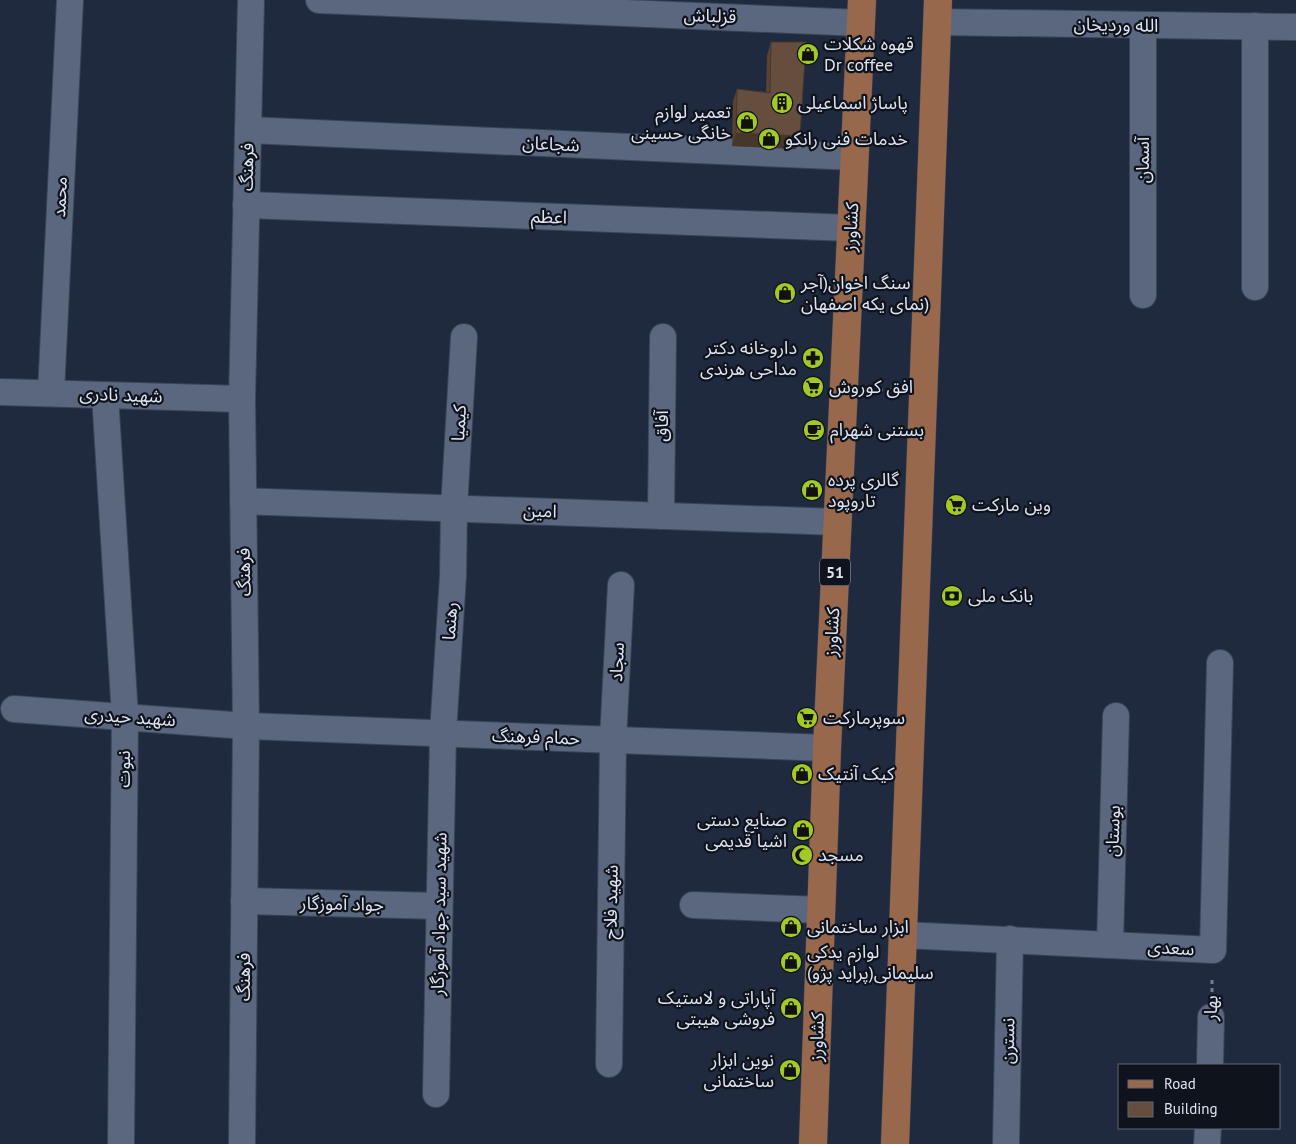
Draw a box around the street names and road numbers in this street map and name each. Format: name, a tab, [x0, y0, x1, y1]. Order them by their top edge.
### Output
street label: قزلباش	[683, 3, 737, 28]
street label: الله وردیخان	[1073, 12, 1159, 37]
street label: شجاعان	[522, 131, 580, 156]
street label: آسمان	[1131, 136, 1154, 183]
street label: فرهنگ	[235, 143, 258, 191]
street label: محمد	[47, 176, 72, 218]
street label: کشاورز	[838, 201, 863, 253]
street label: اعظم	[530, 204, 568, 231]
street label: شهید نادری	[79, 382, 163, 407]
street label: کیمیا	[446, 404, 471, 442]
street label: آفاق	[650, 410, 673, 442]
street label: امین	[523, 498, 557, 523]
street label: فرهنگ	[232, 548, 255, 596]
road number: 51	[820, 558, 850, 586]
street label: رهنما	[437, 601, 462, 641]
street label: کشاورز	[819, 606, 844, 658]
street label: سجاد	[604, 642, 629, 682]
street label: شهید حیدری	[84, 702, 176, 731]
street label: حمام فرهنگ	[491, 723, 581, 753]
street label: نبوت	[112, 750, 135, 788]
street label: بوستان	[1100, 805, 1125, 857]
street label: شهید سید جواد آموزگار	[426, 832, 451, 997]
street label: شهید فلاح	[598, 864, 625, 940]
street label: جواد آموزگار	[299, 891, 384, 916]
street label: سعدی	[1147, 935, 1195, 960]
street label: فرهنگ	[232, 953, 255, 1001]
street label: بهار	[1199, 995, 1222, 1022]
street label: کشاورز	[804, 1011, 829, 1063]
street label: نسترن	[996, 1018, 1019, 1064]

